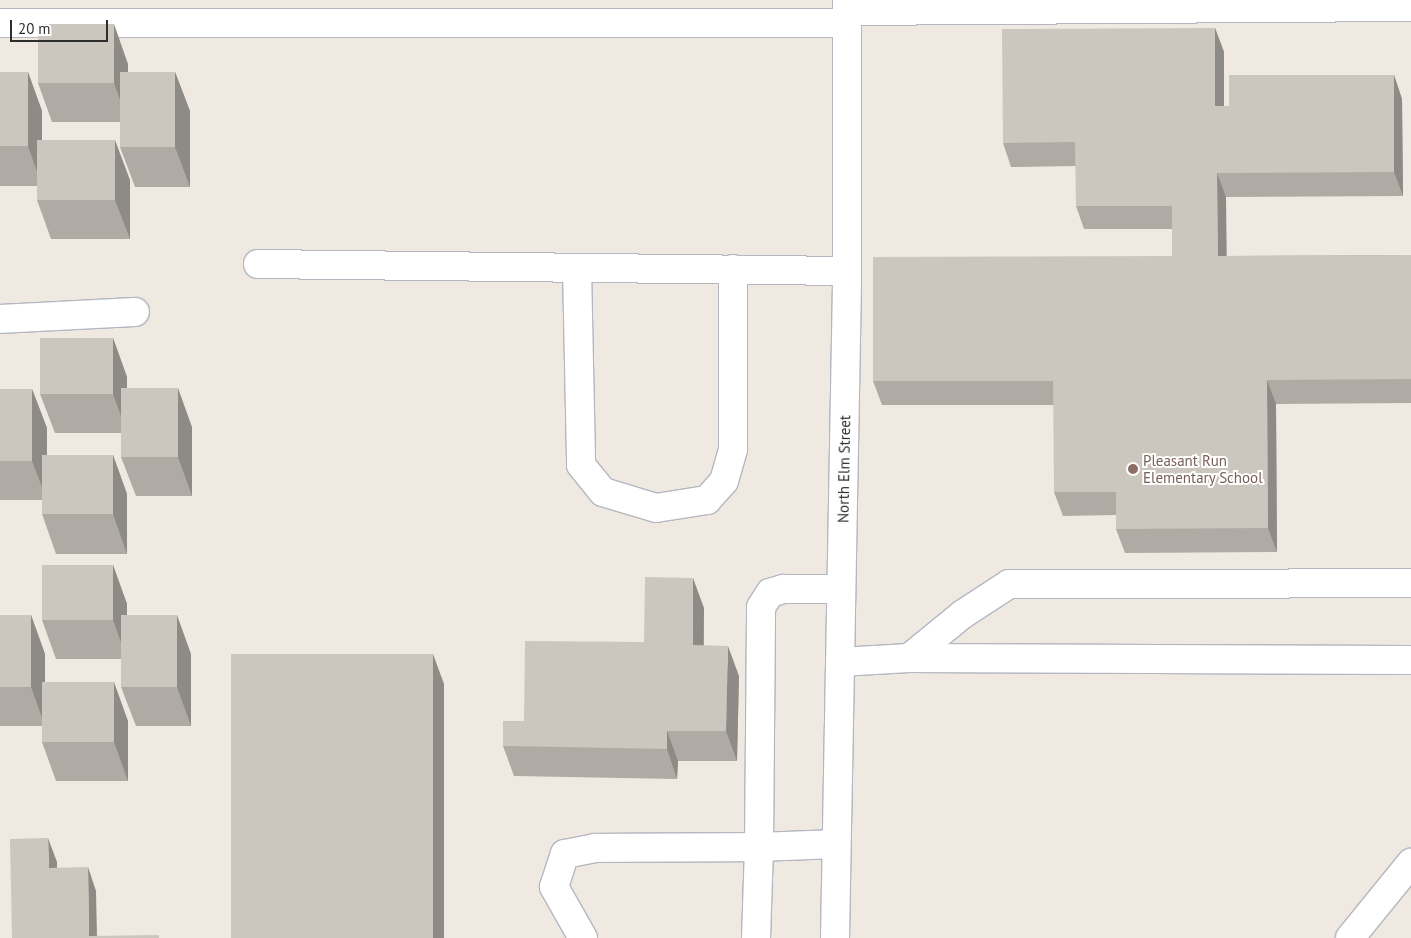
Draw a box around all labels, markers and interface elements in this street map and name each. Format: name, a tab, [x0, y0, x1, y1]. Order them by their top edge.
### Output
scale bar	[12, 10, 110, 42]
text: 20 m	[18, 19, 51, 38]
street label: North Elm Street	[834, 415, 854, 523]
place label: Pleasant Run Elementary School	[1143, 451, 1263, 486]
marker: Pleasant Run Elementary School	[1127, 463, 1139, 475]

